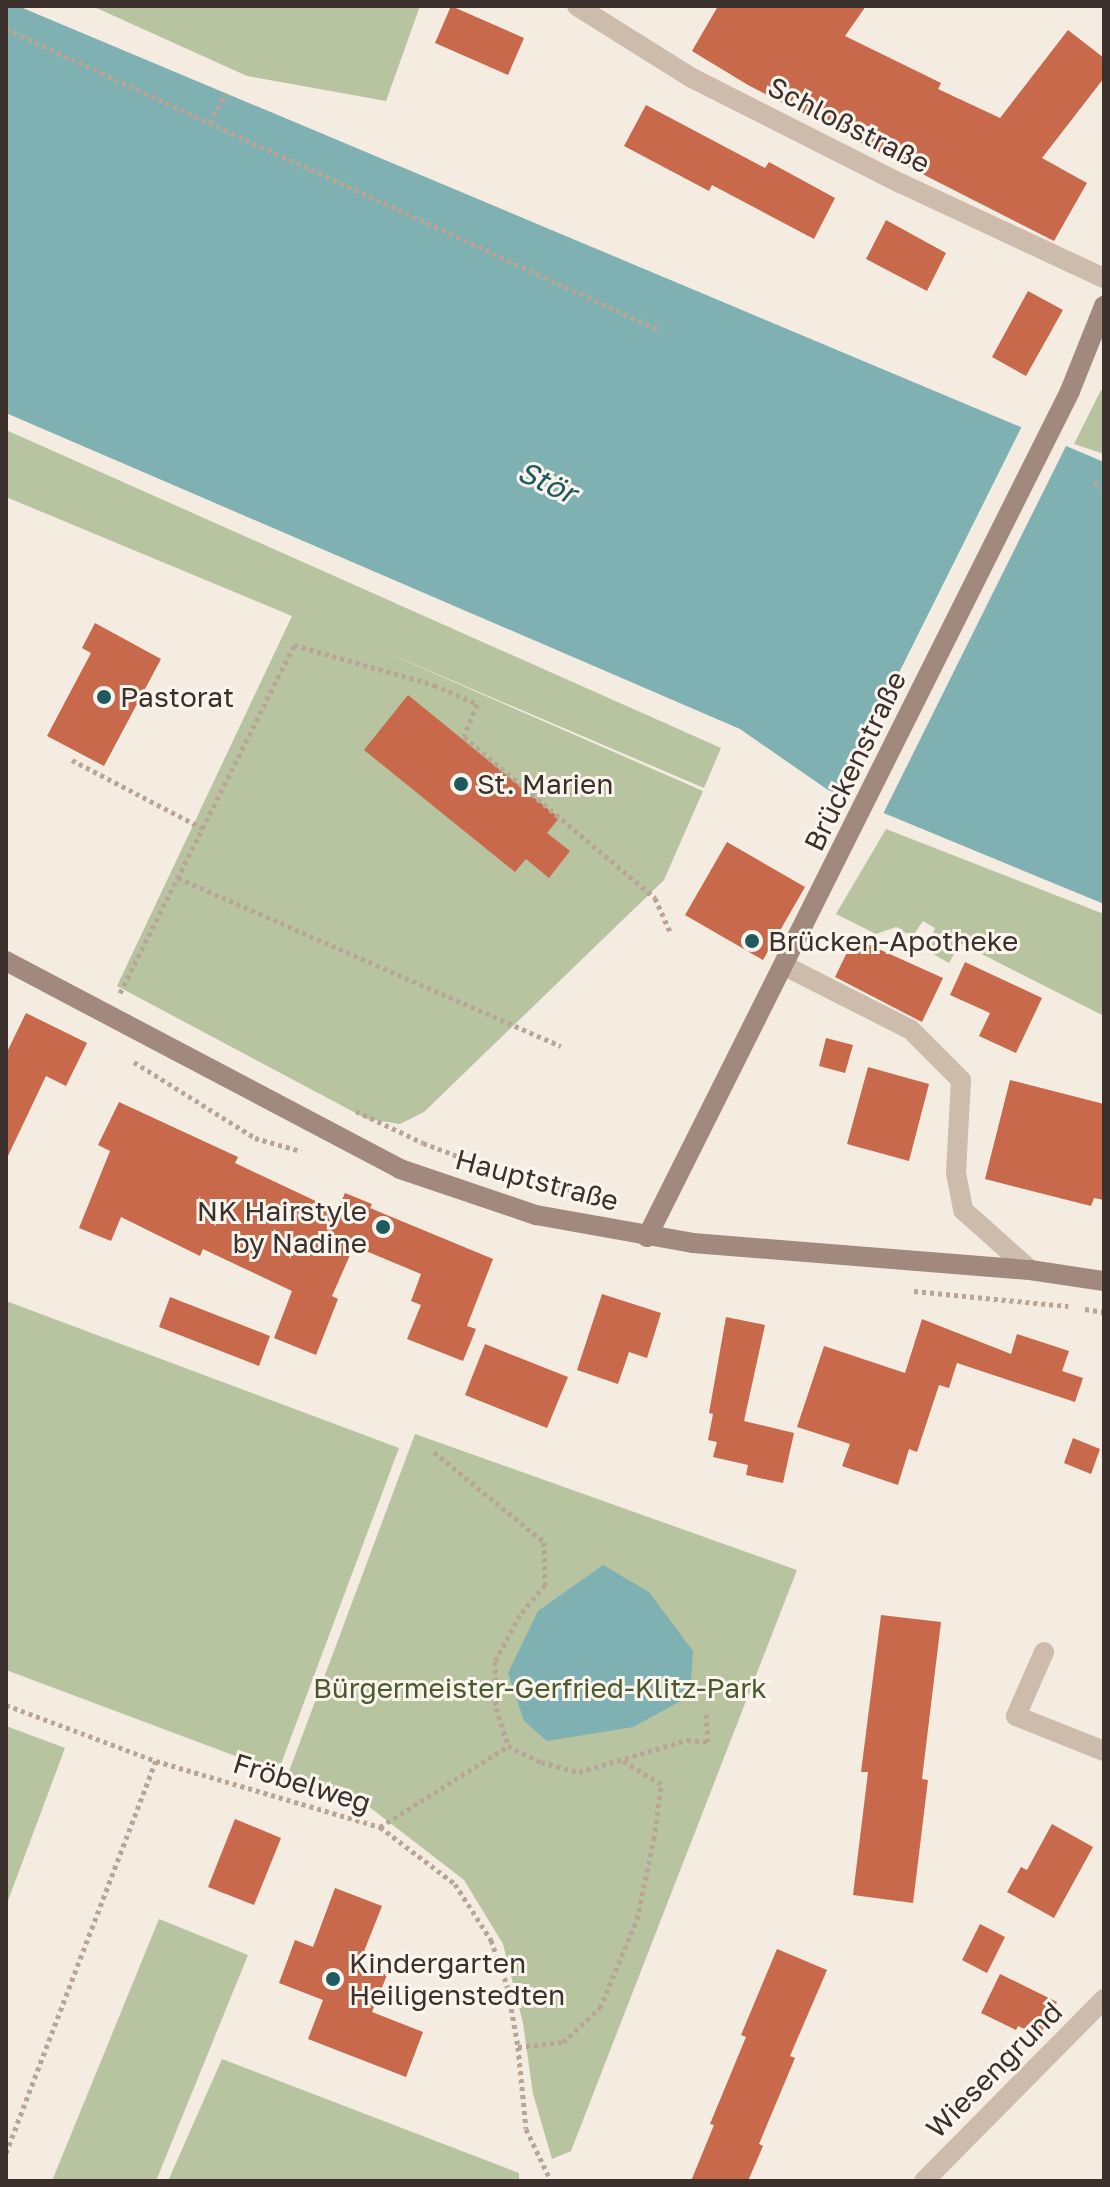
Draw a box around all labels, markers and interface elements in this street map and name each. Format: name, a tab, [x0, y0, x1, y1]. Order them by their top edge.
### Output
street label: Schloßstraße	[762, 70, 936, 180]
water label: Stör	[512, 453, 582, 511]
street label: Brückenstraße	[797, 666, 913, 856]
place label: Pastorat	[120, 680, 234, 714]
marker: Pastorat	[95, 688, 113, 706]
place label: St. Marien	[477, 767, 614, 801]
marker: St. Marien	[452, 775, 470, 793]
place label: Brücken-Apotheke	[768, 924, 1018, 958]
marker: Brücken-Apotheke	[743, 932, 761, 950]
street label: Hauptstraße	[452, 1142, 622, 1218]
place label: NK Hairstyle by Nadine	[197, 1194, 367, 1260]
marker: NK Hairstyle by Nadine	[374, 1218, 392, 1236]
park label: Bürgermeister-Gerfried-Klitz-Park	[313, 1671, 767, 1705]
street label: Fröbelweg	[229, 1746, 375, 1820]
place label: Kindergarten Heiligenstedten	[349, 1946, 565, 2012]
marker: Kindergarten Heiligenstedten	[324, 1970, 342, 1988]
street label: Wiesengrund	[919, 1995, 1069, 2145]

